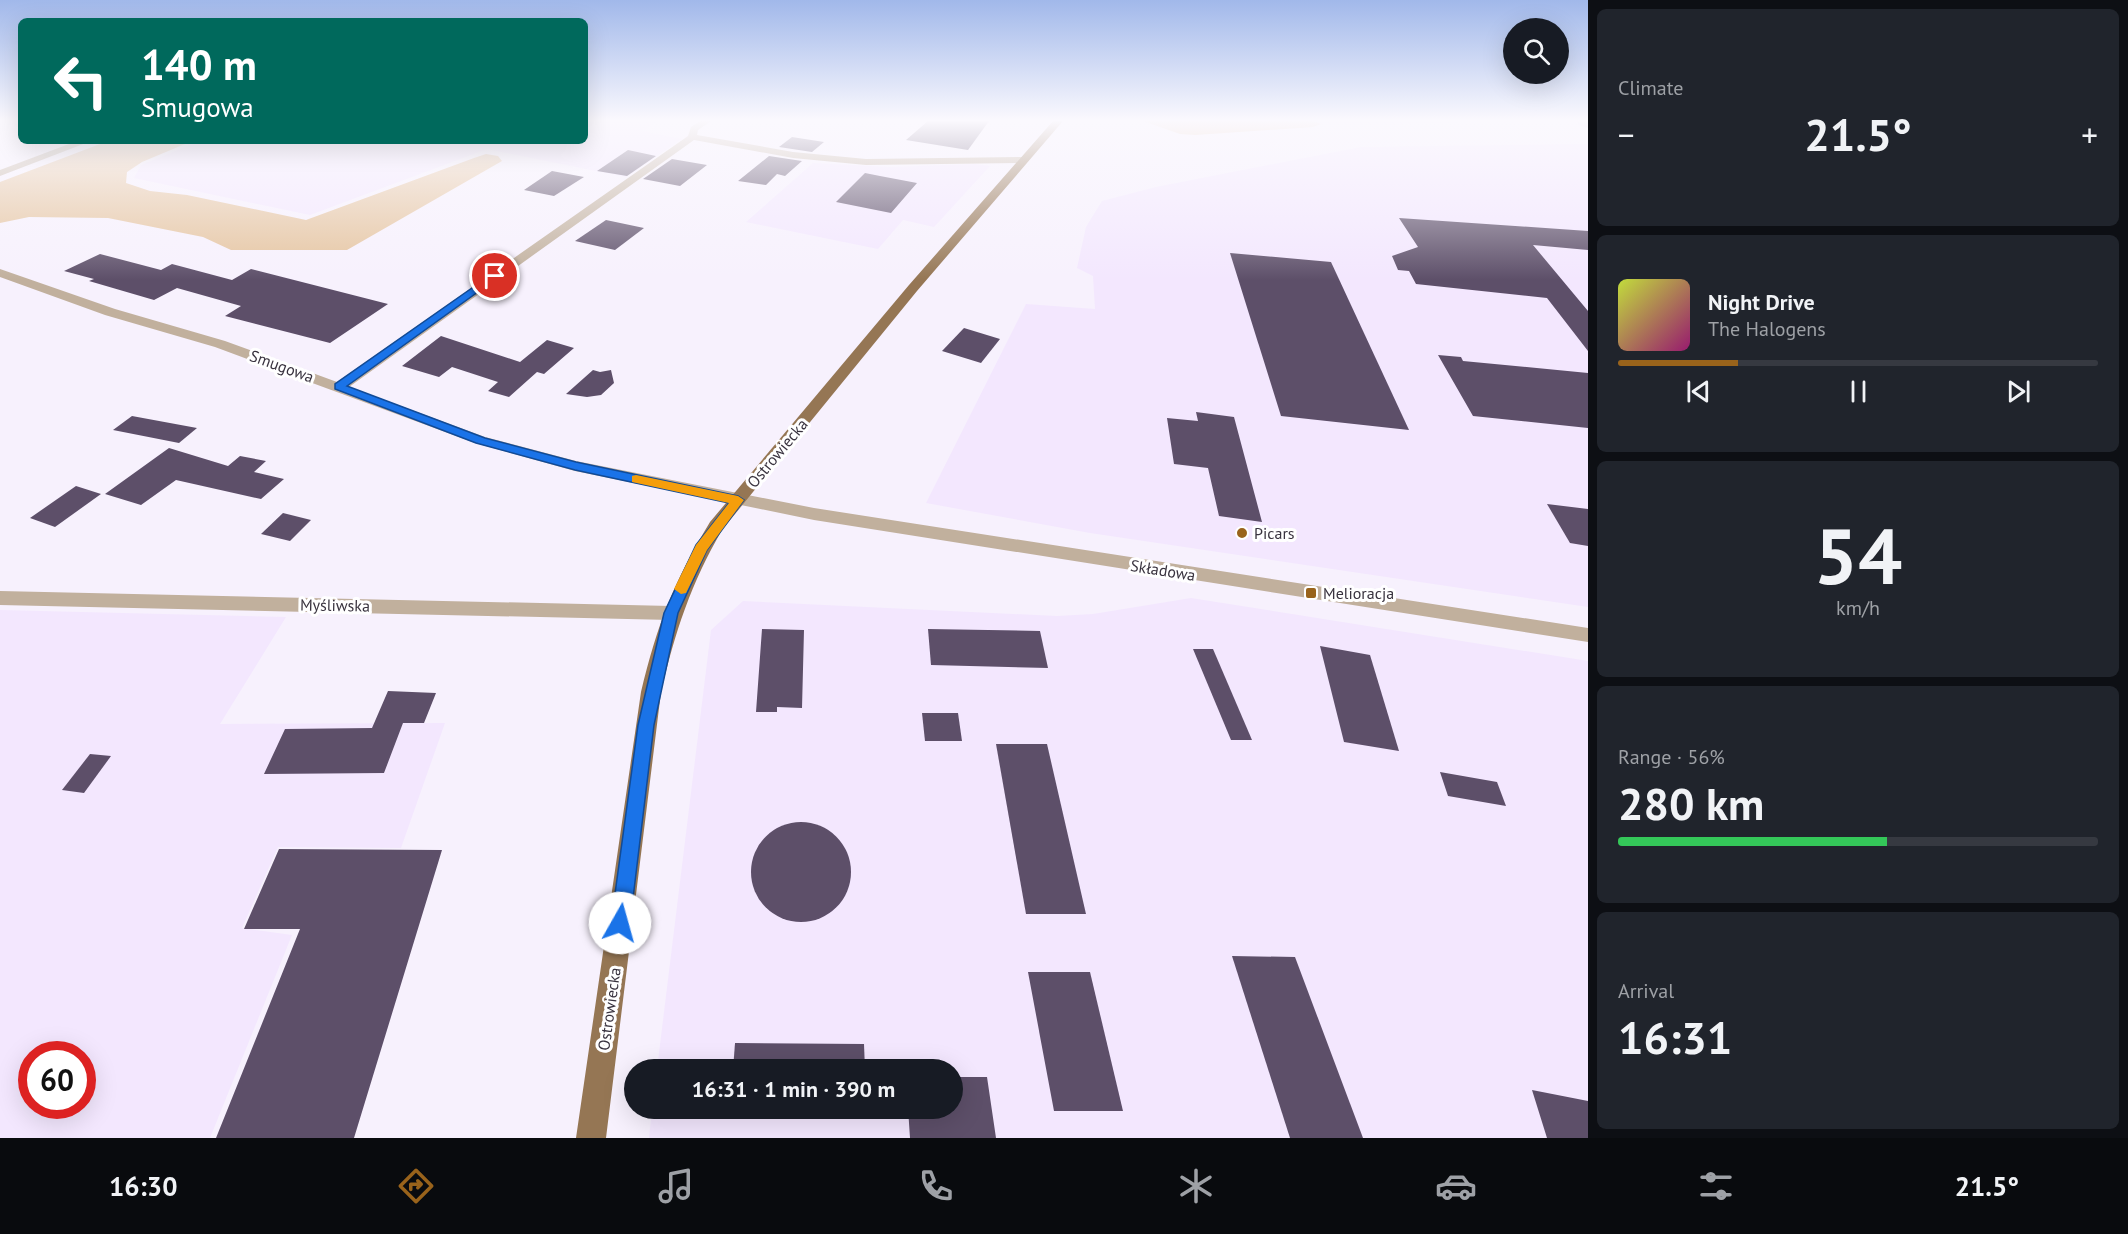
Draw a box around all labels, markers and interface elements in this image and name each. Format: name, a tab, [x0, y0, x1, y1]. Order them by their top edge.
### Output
map controls	[1503, 18, 1569, 84]
button: search	[1503, 18, 1569, 84]
text: 140 m	[141, 37, 257, 92]
icon: left	[42, 42, 120, 120]
text: Climate	[1618, 75, 1684, 101]
text: Smugowa	[141, 90, 254, 124]
text: 21.5°	[1804, 105, 1912, 163]
text: −	[1618, 113, 1635, 156]
text: +	[2081, 113, 2098, 156]
pin	[469, 250, 520, 301]
icon: arrive	[478, 259, 511, 292]
text: Night Drive	[1708, 288, 1815, 316]
text: The Halogens	[1708, 316, 1826, 342]
street label: Smugowa	[247, 345, 317, 387]
icon: previous	[1682, 375, 1715, 408]
icon: pause	[1842, 375, 1875, 408]
icon: next	[2002, 375, 2035, 408]
street label: Ostrowiecka	[742, 414, 812, 492]
text: 54	[1814, 505, 1902, 606]
place label: Picars	[1254, 523, 1295, 543]
marker: Picars	[1235, 526, 1249, 540]
street label: Składowa	[1129, 555, 1197, 585]
place label: Melioracja	[1323, 583, 1394, 603]
marker: Melioracja	[1304, 586, 1318, 600]
street label: Myśliwska	[300, 594, 370, 616]
text: km/h	[1836, 595, 1880, 621]
text: Range · 56%	[1618, 744, 1725, 770]
text: 280 km	[1618, 774, 1764, 832]
position arrow	[588, 891, 652, 955]
street label: Ostrowiecka	[593, 966, 625, 1052]
text: Arrival	[1618, 978, 1674, 1004]
text: 16:31	[1618, 1008, 1732, 1066]
speed limit sign: 60	[18, 1041, 96, 1119]
text: 16:31 · 1 min · 390 m	[692, 1075, 895, 1103]
icon: directions	[395, 1165, 437, 1207]
icon: music	[655, 1165, 697, 1207]
icon: phone	[915, 1165, 957, 1207]
icon: climate	[1175, 1165, 1217, 1207]
icon: car	[1435, 1165, 1477, 1207]
icon: filters	[1695, 1165, 1737, 1207]
text: 16:30	[109, 1169, 177, 1203]
text: 21.5°	[1955, 1169, 2019, 1203]

